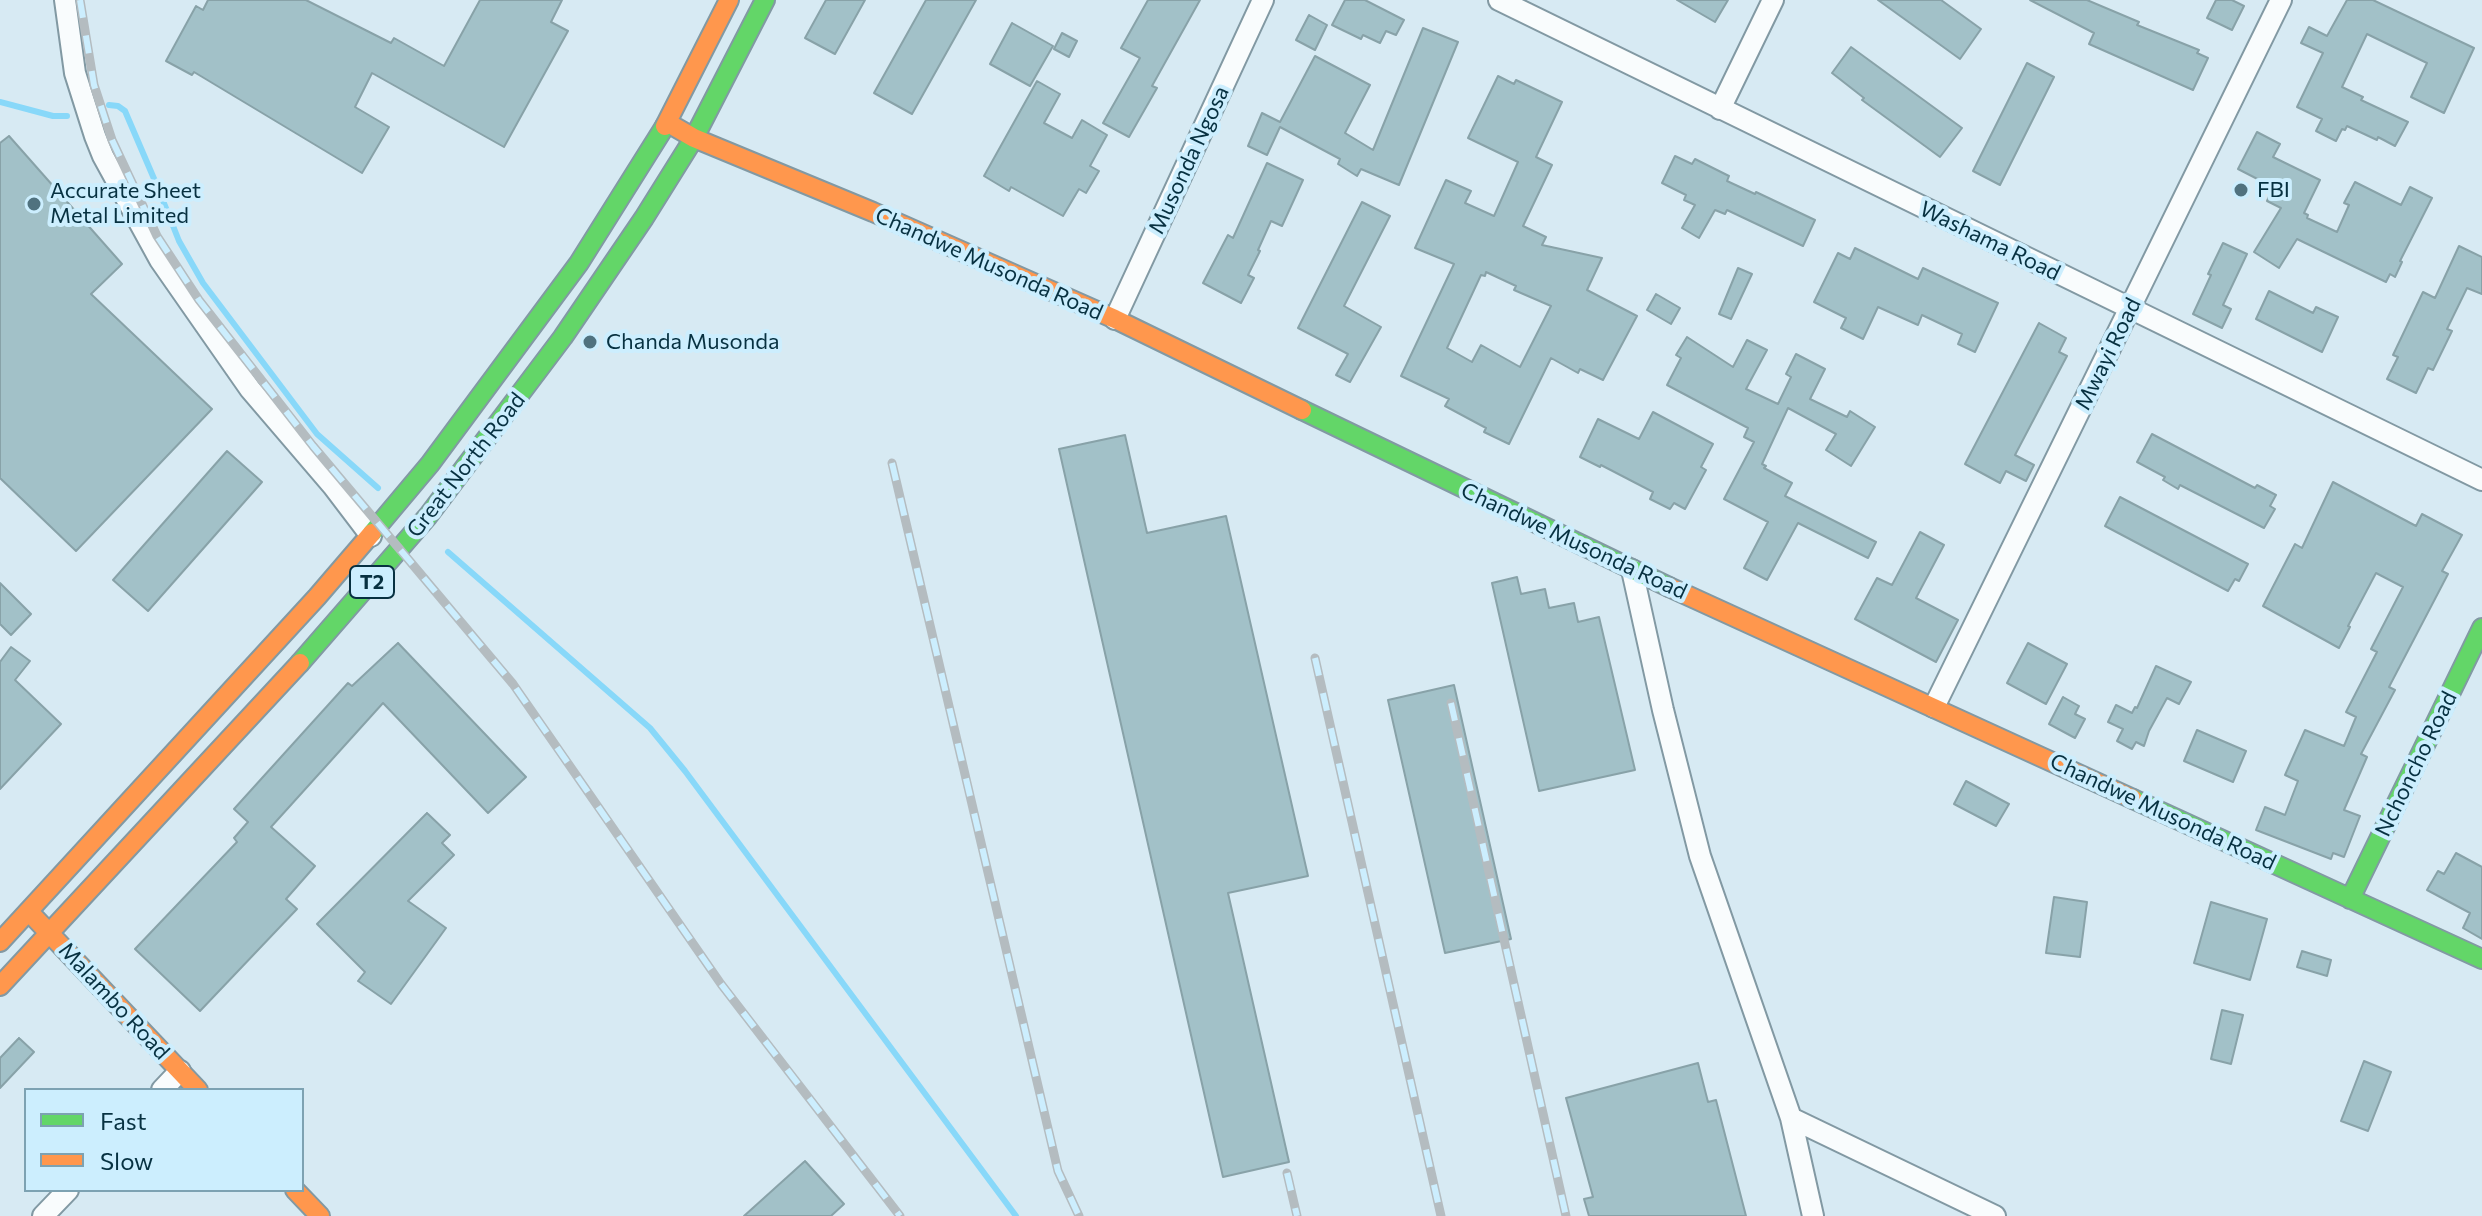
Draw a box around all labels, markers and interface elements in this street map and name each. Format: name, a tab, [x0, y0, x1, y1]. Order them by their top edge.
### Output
street label: Musonda Ngosa	[1143, 82, 1235, 238]
place label: FBI	[2257, 177, 2290, 203]
place label: Accurate Sheet Metal Limited	[50, 178, 201, 230]
marker: FBI	[2232, 181, 2250, 199]
marker: Accurate Sheet Metal Limited	[25, 195, 43, 213]
street label: Washama Road	[1915, 196, 2065, 286]
street label: Chandwe Musonda Road	[871, 202, 1107, 326]
street label: Mwayi Road	[2069, 294, 2147, 414]
place label: Chanda Musonda	[606, 329, 779, 355]
marker: Chanda Musonda	[581, 333, 599, 351]
street label: Great North Road	[401, 387, 531, 543]
street label: Chandwe Musonda Road	[1457, 477, 1691, 605]
road number: T2	[350, 566, 394, 598]
street label: Nchoncho Road	[2369, 687, 2463, 841]
street label: Chandwe Musonda Road	[2046, 748, 2280, 876]
street label: Malambo Road	[53, 937, 175, 1065]
legend	[24, 1088, 304, 1192]
text: Fast	[100, 1106, 147, 1135]
text: Slow	[100, 1146, 153, 1175]

